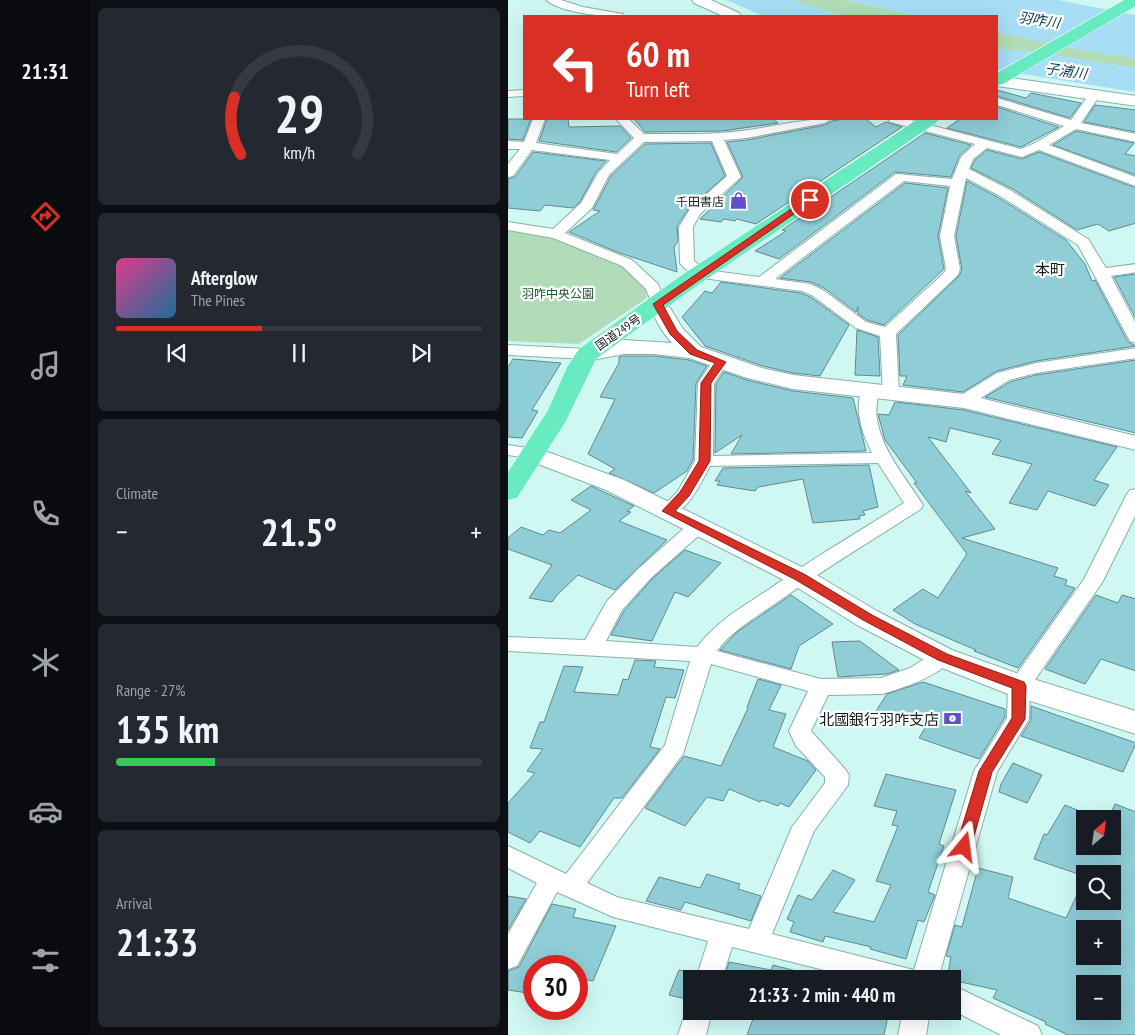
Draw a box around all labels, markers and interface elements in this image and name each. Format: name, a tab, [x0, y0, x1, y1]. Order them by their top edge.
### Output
water label: 羽咋川	[1017, 8, 1063, 32]
text: 60 m	[626, 31, 690, 77]
icon: left	[543, 35, 608, 100]
text: 21:31	[21, 57, 69, 85]
water label: 子浦川	[1044, 59, 1090, 83]
text: Turn left	[626, 75, 690, 103]
text: 29	[274, 80, 324, 147]
text: km/h	[283, 141, 315, 164]
pin	[789, 179, 831, 221]
icon: arrive	[796, 186, 824, 214]
shop icon: 千田書店	[728, 191, 748, 211]
place label: 千田書店	[676, 194, 724, 209]
icon: directions	[28, 199, 63, 234]
district label: 本町	[1035, 260, 1065, 279]
text: Afterglow	[191, 266, 257, 290]
park label: 羽咋中央公園	[522, 286, 594, 301]
text: The Pines	[191, 290, 245, 310]
street label: 国道249号	[592, 311, 644, 353]
icon: previous	[163, 339, 191, 367]
icon: pause	[285, 339, 313, 367]
icon: next	[407, 339, 435, 367]
icon: music	[28, 348, 63, 383]
text: Climate	[116, 483, 158, 503]
icon: phone	[28, 496, 63, 531]
text: 21.5°	[261, 507, 337, 556]
text: −	[116, 513, 128, 550]
text: +	[470, 513, 482, 550]
icon: climate	[28, 645, 63, 680]
text: Range · 27%	[116, 680, 185, 700]
text: 135 km	[116, 704, 219, 753]
bank icon: 北國銀行羽咋支店	[943, 709, 963, 729]
place label: 北國銀行羽咋支店	[819, 710, 939, 729]
icon: car	[28, 794, 63, 829]
north arrow	[1076, 810, 1120, 855]
map controls	[1076, 810, 1121, 1020]
position arrow	[937, 820, 989, 872]
button: search	[1076, 865, 1121, 910]
text: Arrival	[116, 893, 152, 913]
text: 21:33	[116, 917, 198, 966]
button: +	[1076, 920, 1121, 965]
icon: filters	[28, 943, 63, 978]
speed limit sign: 30	[523, 955, 588, 1020]
button: −	[1076, 975, 1121, 1020]
text: 21:33 · 2 min · 440 m	[749, 983, 895, 1007]

